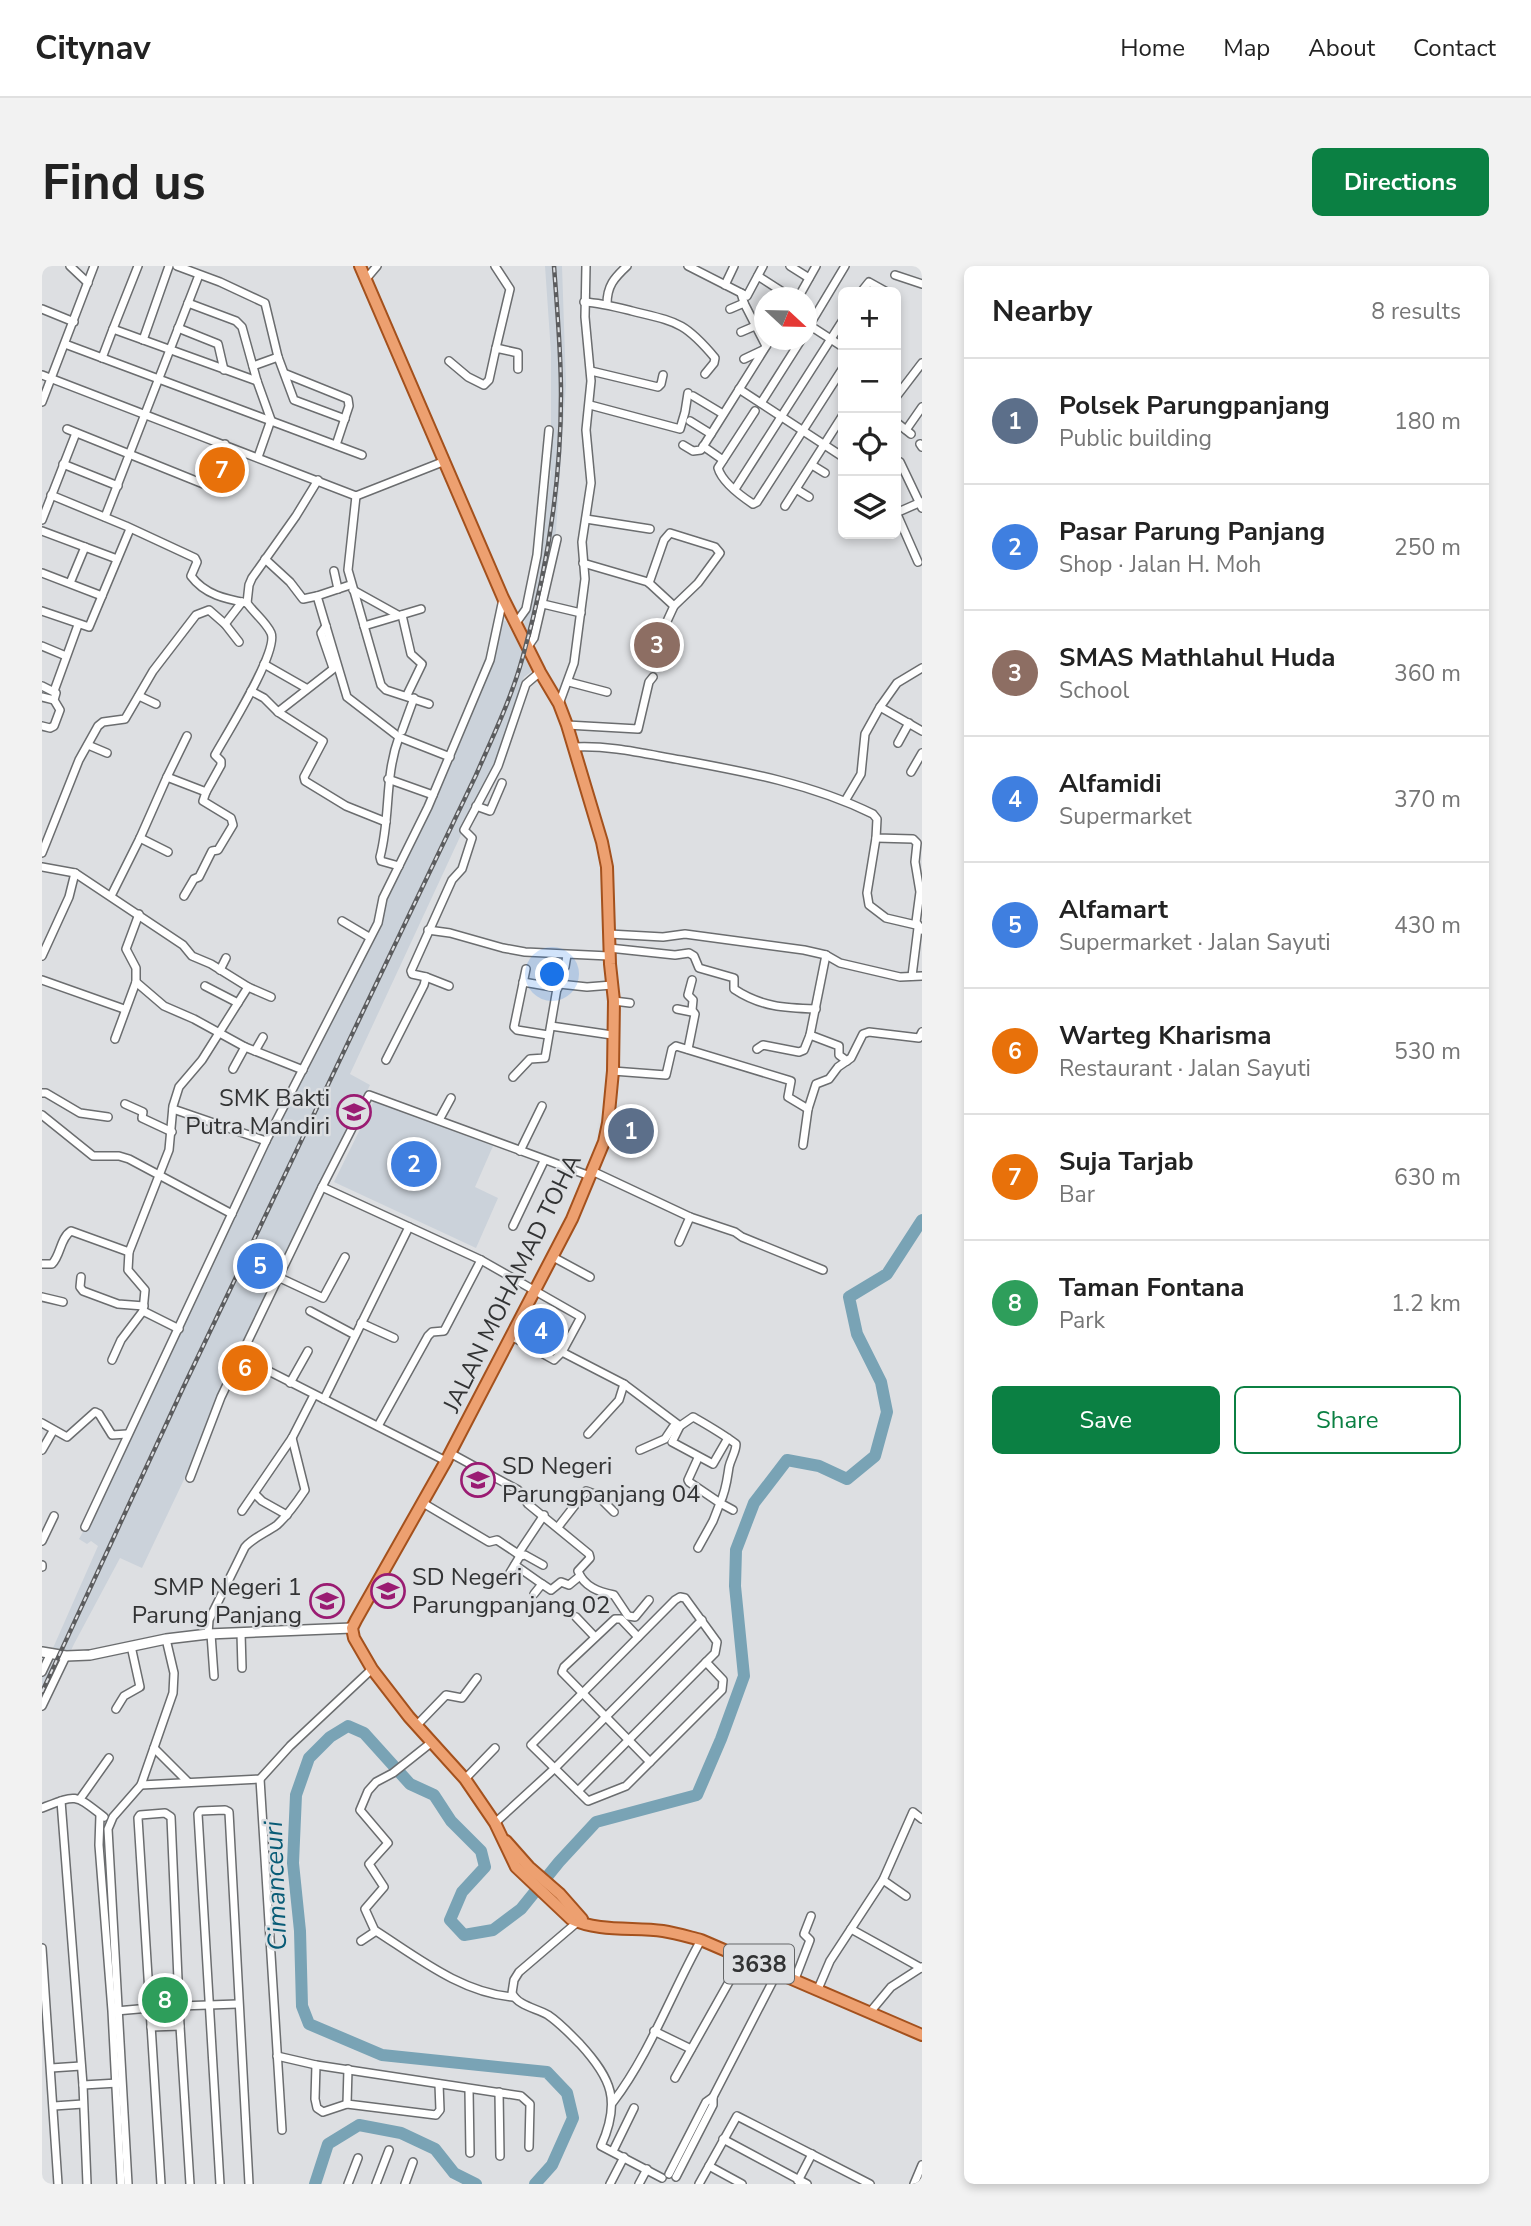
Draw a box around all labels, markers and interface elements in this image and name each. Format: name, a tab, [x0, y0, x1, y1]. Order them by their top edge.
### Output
text: Citynav	[35, 26, 151, 71]
text: Home	[1120, 32, 1185, 64]
text: Map	[1223, 32, 1270, 64]
text: About	[1308, 32, 1375, 64]
text: Contact	[1413, 32, 1496, 64]
button: Directions	[1312, 148, 1489, 216]
text: Find us	[42, 149, 206, 216]
north arrow	[754, 287, 817, 350]
map controls	[838, 287, 901, 539]
button: +	[838, 287, 901, 350]
text: Nearby	[992, 291, 1092, 332]
text: 8 results	[1371, 296, 1461, 327]
button: −	[838, 350, 901, 413]
text: Polsek Parungpanjang	[1059, 388, 1330, 423]
text: 1	[1008, 406, 1022, 437]
text: 180 m	[1394, 406, 1461, 437]
button: locate	[838, 413, 901, 476]
text: Public building	[1059, 423, 1212, 454]
pin: 7	[199, 444, 245, 496]
button: layers	[838, 476, 901, 539]
text: Pasar Parung Panjang	[1059, 514, 1325, 549]
text: 2	[1008, 532, 1022, 563]
text: 250 m	[1394, 532, 1461, 563]
text: Shop · Jalan H. Moh	[1059, 549, 1261, 580]
pin: 3	[634, 619, 680, 671]
text: SMAS Mathlahul Huda	[1059, 640, 1336, 675]
text: 3	[1008, 658, 1022, 689]
text: 360 m	[1394, 658, 1461, 689]
text: School	[1059, 675, 1129, 706]
text: Alfamidi	[1059, 766, 1162, 801]
text: 4	[1008, 784, 1022, 815]
text: 370 m	[1394, 784, 1461, 815]
text: Supermarket	[1059, 801, 1192, 832]
text: Alfamart	[1059, 892, 1168, 927]
text: 5	[1008, 910, 1022, 941]
text: 430 m	[1394, 910, 1461, 941]
text: Supermarket · Jalan Sayuti	[1059, 927, 1331, 958]
your location	[535, 957, 569, 991]
text: Warteg Kharisma	[1059, 1018, 1271, 1053]
text: 6	[1008, 1036, 1022, 1067]
text: 530 m	[1394, 1036, 1461, 1067]
text: Restaurant · Jalan Sayuti	[1059, 1053, 1311, 1084]
place label: SMK Bakti Putra Mandiri	[185, 1082, 330, 1142]
school or university icon: SMK Bakti Putra Mandiri	[335, 1093, 373, 1131]
pin: 1	[608, 1105, 654, 1157]
pin: 2	[391, 1138, 437, 1190]
text: Suja Tarjab	[1059, 1144, 1194, 1179]
street label: JALAN MOHAMAD TOHA	[435, 1148, 589, 1418]
text: 7	[1008, 1162, 1022, 1193]
text: 630 m	[1394, 1162, 1461, 1193]
text: Bar	[1059, 1179, 1095, 1210]
pin: 5	[237, 1240, 283, 1292]
text: Taman Fontana	[1059, 1270, 1245, 1305]
text: 8	[1008, 1288, 1022, 1319]
text: 1.2 km	[1391, 1288, 1461, 1319]
pin: 4	[518, 1305, 564, 1357]
text: Park	[1059, 1305, 1105, 1336]
pin: 6	[222, 1342, 268, 1394]
button: Save	[992, 1386, 1220, 1454]
button: Share	[1234, 1386, 1461, 1454]
place label: SD Negeri Parungpanjang 04	[502, 1450, 700, 1510]
school or university icon: SD Negeri Parungpanjang 04	[459, 1461, 497, 1499]
place label: SD Negeri Parungpanjang 02	[412, 1561, 610, 1621]
place label: SMP Negeri 1 Parung Panjang	[132, 1571, 302, 1631]
school or university icon: SD Negeri Parungpanjang 02	[369, 1572, 407, 1610]
school or university icon: SMP Negeri 1 Parung Panjang	[308, 1582, 346, 1620]
water label: Cimanceuri	[256, 1820, 295, 1951]
road number: 3638	[724, 1945, 794, 1984]
pin: 8	[142, 1974, 188, 2026]

